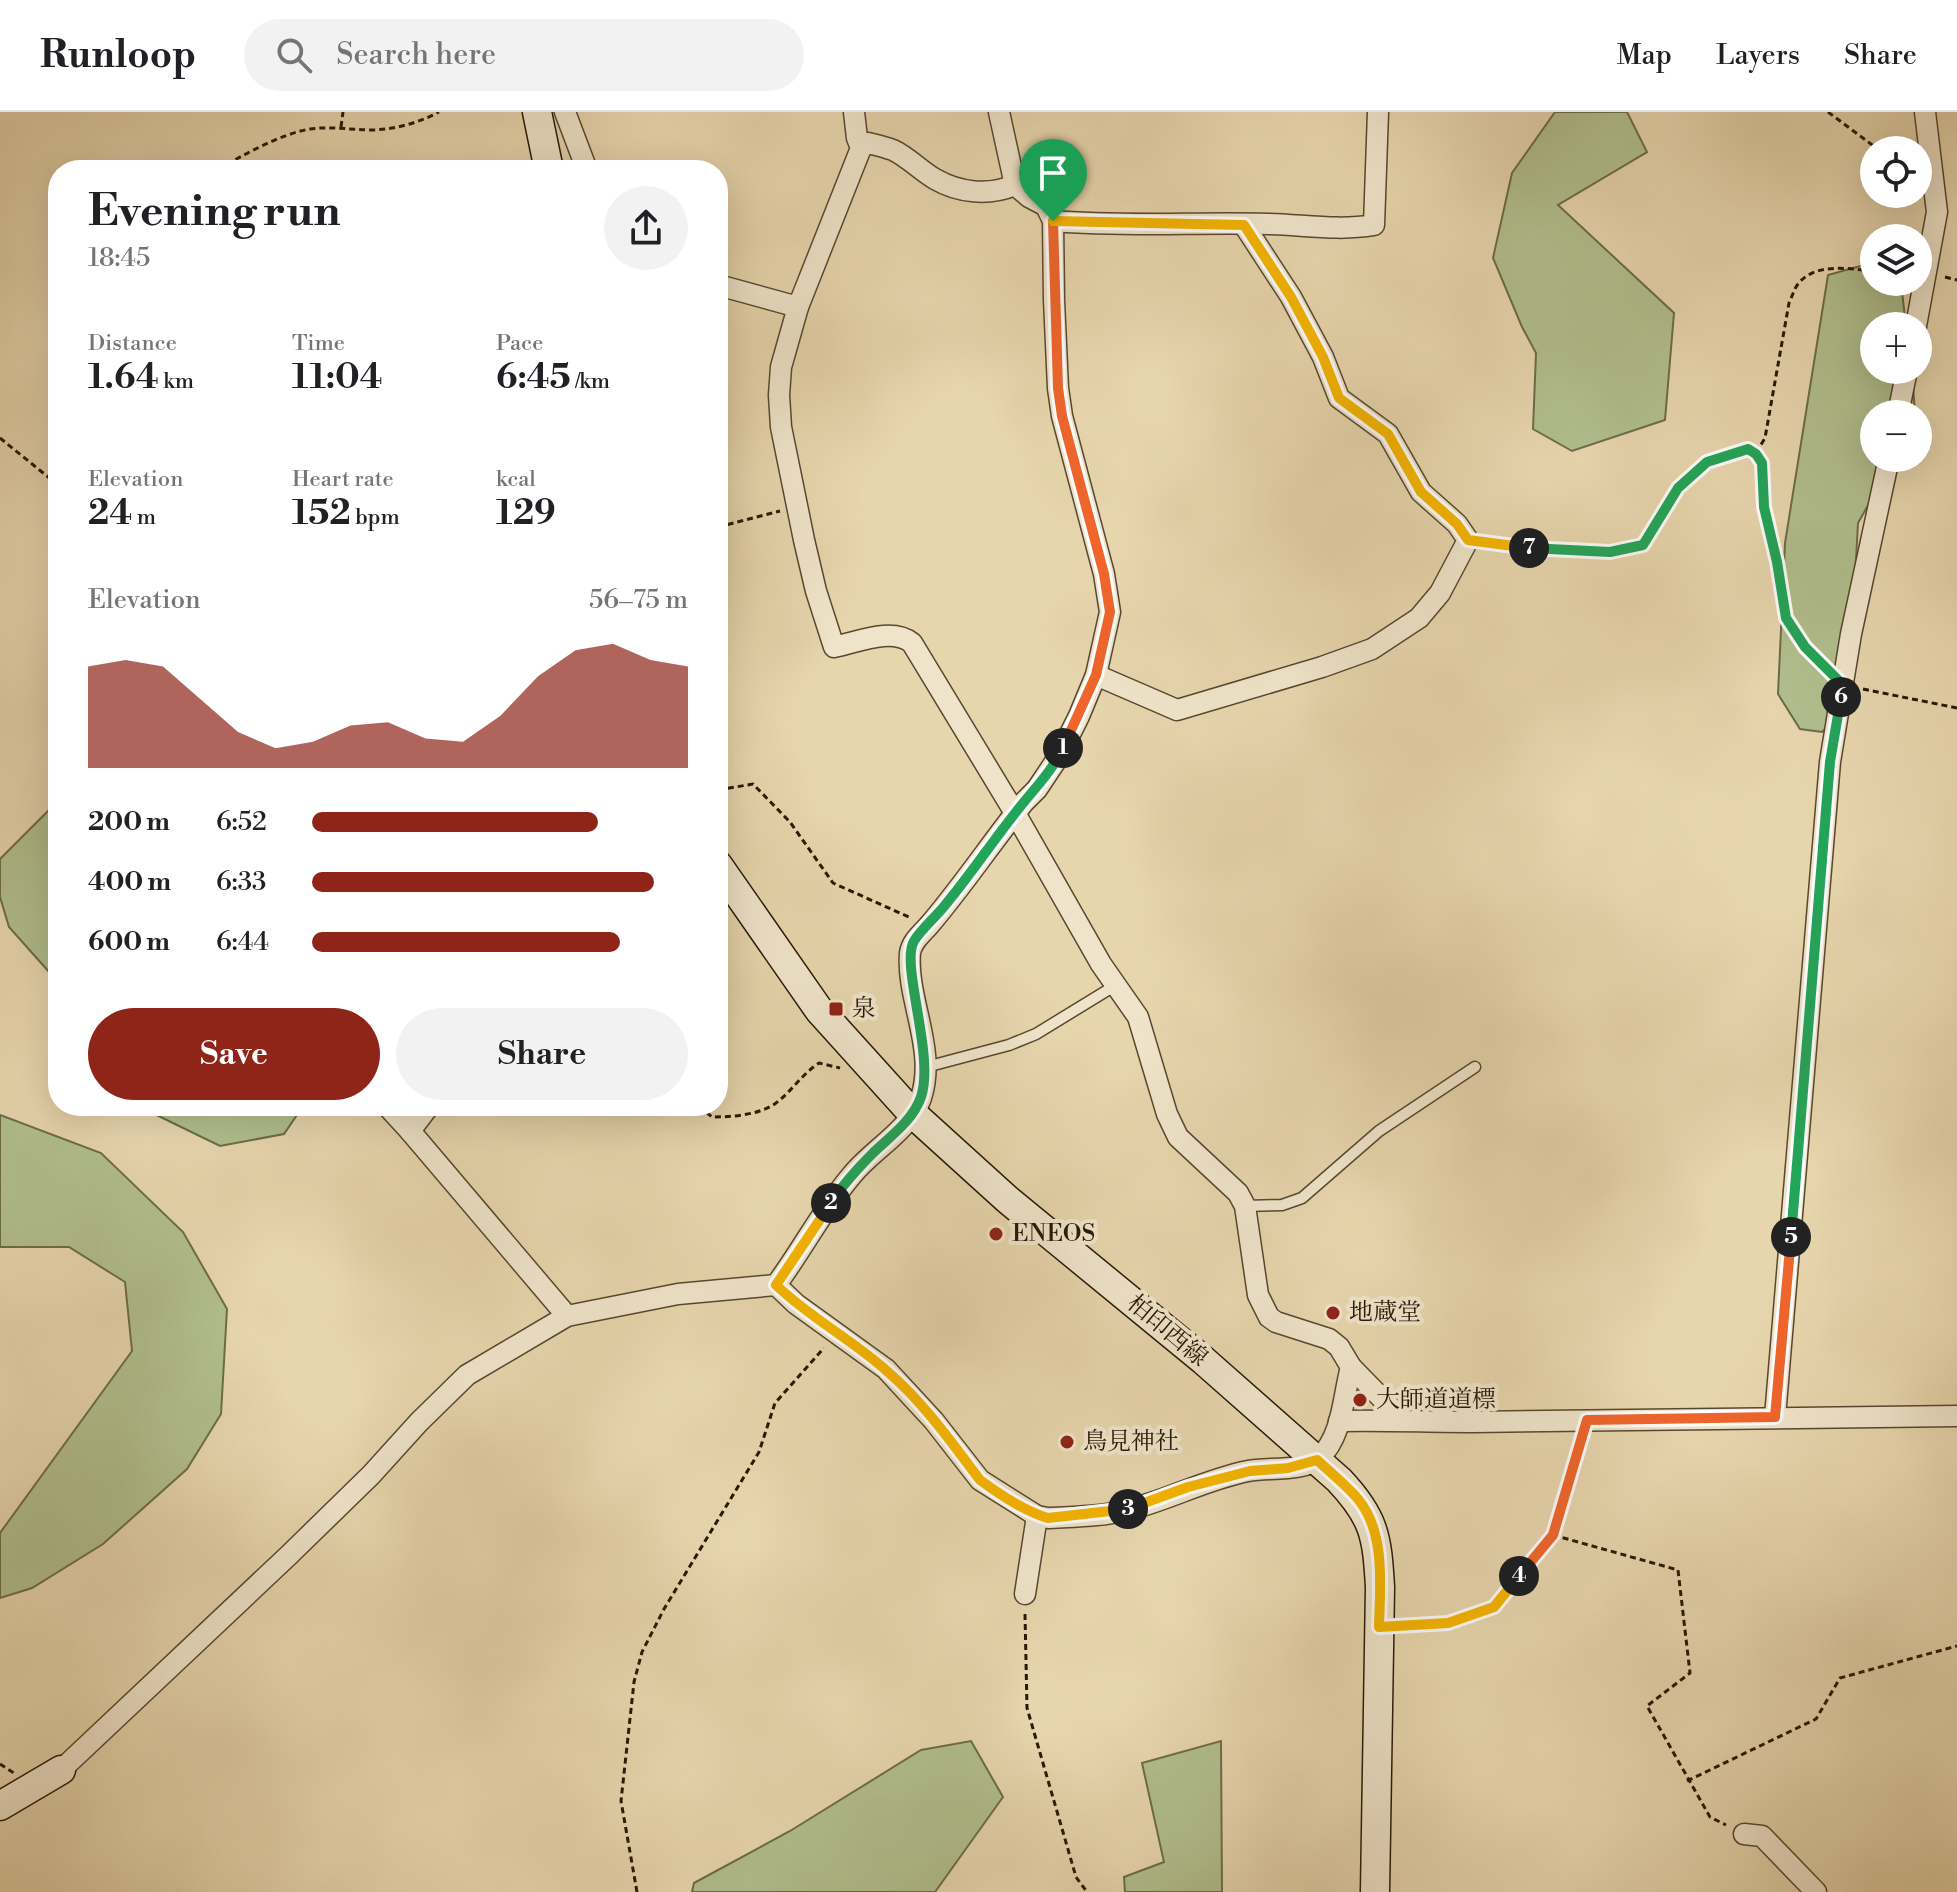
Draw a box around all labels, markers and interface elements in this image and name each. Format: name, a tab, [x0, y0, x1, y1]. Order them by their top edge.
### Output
search box	[244, 19, 804, 91]
text: Runloop	[40, 32, 196, 79]
icon: search	[272, 33, 316, 77]
text: Search here	[336, 36, 496, 74]
text: Map	[1617, 38, 1672, 73]
text: Layers	[1716, 38, 1800, 73]
text: Share	[1844, 38, 1917, 73]
map controls	[1860, 136, 1932, 472]
button: locate	[1860, 136, 1932, 208]
pin	[1019, 139, 1087, 221]
icon: arrive	[1031, 151, 1075, 195]
text: Evening run	[88, 184, 341, 239]
button: share	[604, 186, 688, 270]
button: layers	[1860, 224, 1932, 296]
text: 18:45	[88, 242, 150, 274]
button: +	[1860, 312, 1932, 384]
text: Distance	[88, 330, 177, 357]
text: Time	[292, 330, 345, 357]
text: Pace	[496, 330, 543, 357]
text: 1.64	[88, 357, 159, 399]
text: 11:04	[292, 357, 383, 399]
text: 6:45	[496, 357, 571, 399]
text: km	[159, 368, 194, 395]
text: /km	[571, 368, 610, 395]
button: −	[1860, 400, 1932, 472]
text: Elevation	[88, 466, 183, 493]
text: Heart rate	[292, 466, 394, 493]
text: kcal	[496, 466, 536, 493]
text: 24	[88, 493, 132, 535]
text: 152	[292, 493, 351, 535]
text: 129	[496, 493, 556, 535]
text: m	[132, 504, 156, 531]
text: bpm	[351, 504, 400, 531]
pin: 7	[1509, 528, 1549, 568]
text: 7	[1523, 534, 1535, 561]
text: Elevation	[88, 584, 201, 616]
text: 56–75 m	[589, 584, 688, 616]
pin: 6	[1821, 677, 1861, 717]
text: 6	[1834, 683, 1848, 710]
pin: 1	[1043, 728, 1083, 768]
text: 1	[1058, 734, 1068, 761]
text: 200 m	[88, 806, 170, 838]
text: 6:52	[216, 806, 267, 838]
text: 400 m	[88, 866, 171, 898]
text: 6:33	[216, 866, 266, 898]
text: 600 m	[88, 926, 170, 958]
text: 6:44	[216, 926, 269, 958]
place label: 泉	[852, 994, 876, 1024]
marker: 泉	[827, 1000, 845, 1018]
button: Save	[88, 1008, 380, 1100]
button: Share	[396, 1008, 688, 1100]
pin: 2	[811, 1183, 851, 1223]
text: 2	[824, 1189, 838, 1216]
pin: 5	[1771, 1217, 1811, 1257]
place label: ENEOS	[1012, 1219, 1095, 1249]
text: 5	[1784, 1223, 1798, 1250]
marker: ENEOS	[987, 1225, 1005, 1243]
street label: 柏印西線	[1121, 1289, 1213, 1373]
place label: 地蔵堂	[1349, 1298, 1421, 1328]
marker: 地蔵堂	[1324, 1304, 1342, 1322]
place label: 大師道道標	[1376, 1385, 1496, 1415]
marker: 大師道道標	[1351, 1391, 1369, 1409]
place label: 鳥見神社	[1083, 1427, 1179, 1457]
marker: 鳥見神社	[1058, 1433, 1076, 1451]
pin: 3	[1108, 1489, 1148, 1529]
text: 3	[1121, 1495, 1135, 1522]
pin: 4	[1499, 1556, 1539, 1596]
text: 4	[1512, 1562, 1526, 1589]

